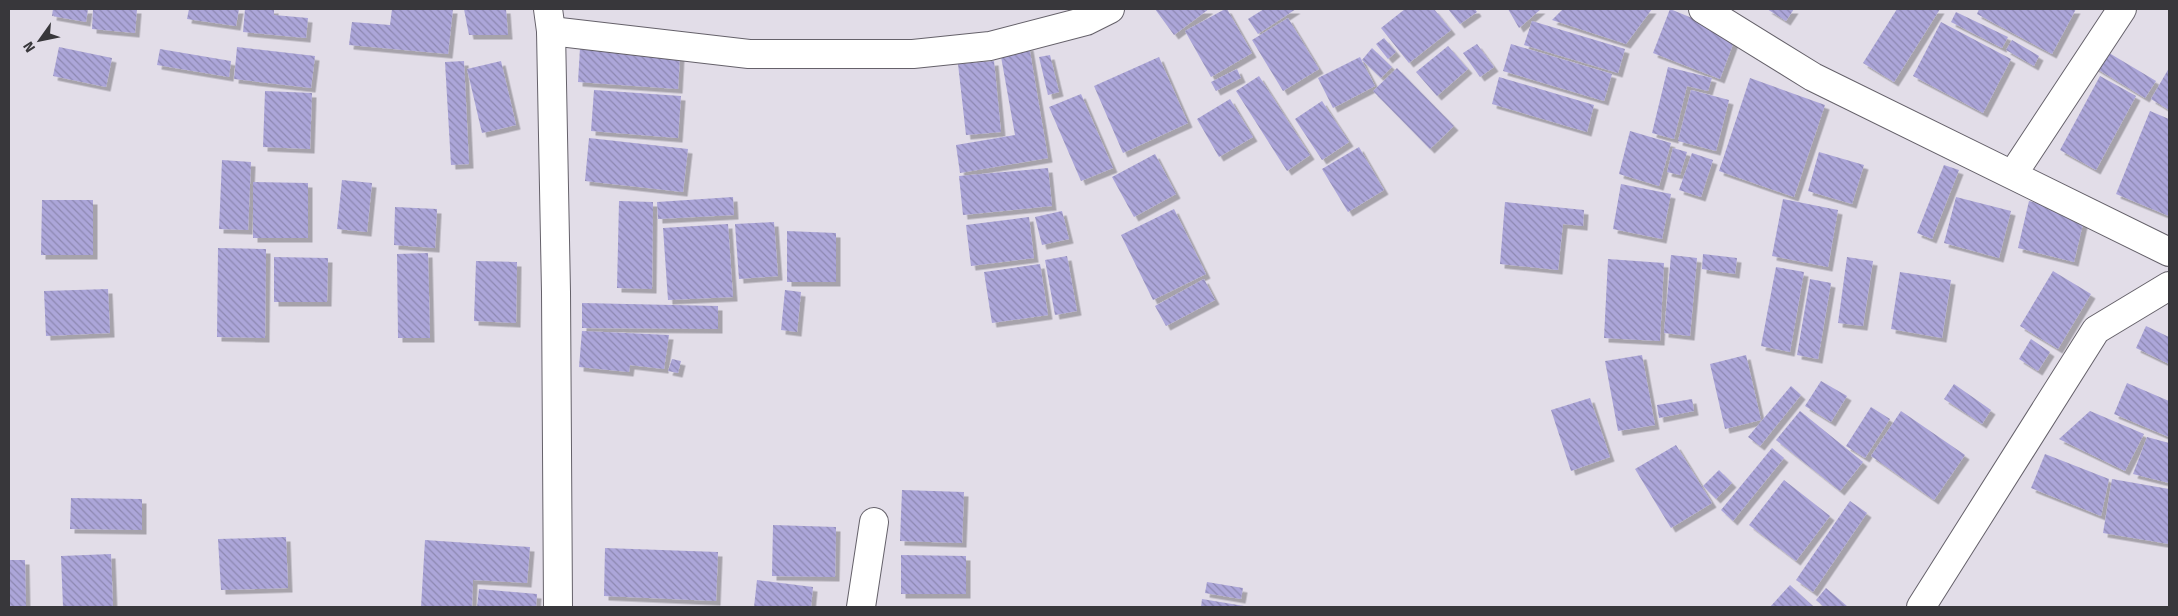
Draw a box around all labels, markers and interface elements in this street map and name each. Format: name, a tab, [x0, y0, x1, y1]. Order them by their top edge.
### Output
north arrow	[15, 15, 65, 65]
text: N	[20, 38, 39, 55]

